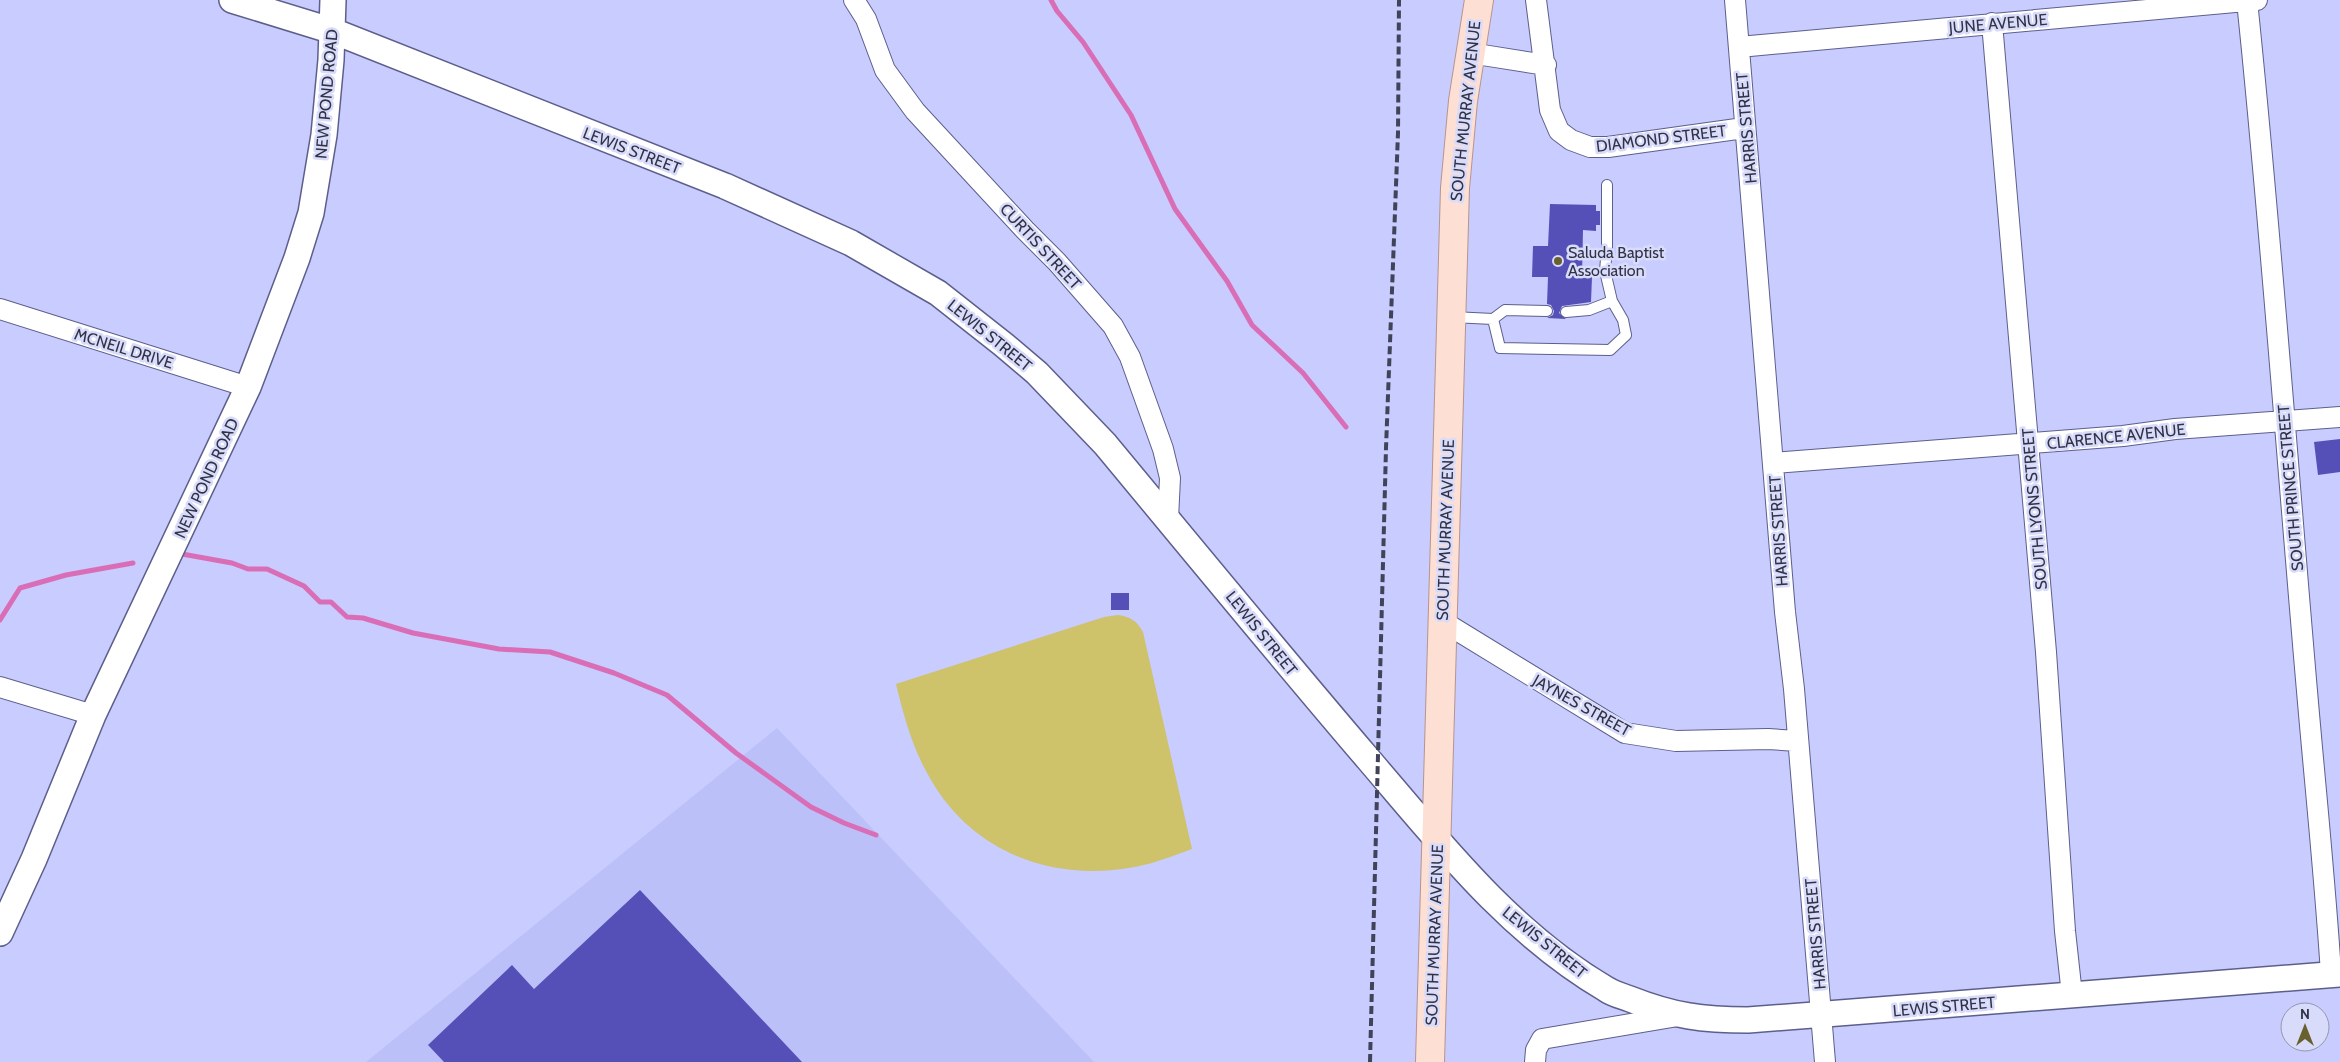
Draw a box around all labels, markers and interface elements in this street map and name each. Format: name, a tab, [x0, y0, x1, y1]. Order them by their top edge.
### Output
street label: JUNE AVENUE	[1947, 10, 2048, 37]
street label: SOUTH MURRAY AVENUE	[1447, 20, 1484, 202]
street label: NEW POND ROAD	[311, 28, 342, 160]
street label: HARRIS STREET	[1732, 71, 1761, 184]
street label: DIAMOND STREET	[1595, 121, 1728, 156]
street label: LEWIS STREET	[580, 123, 684, 178]
street label: CURTIS STREET	[996, 200, 1085, 293]
place label: Saluda Baptist Association	[1568, 243, 1665, 280]
marker: Saluda Baptist Association	[1552, 255, 1564, 267]
street label: LEWIS STREET	[944, 296, 1036, 375]
street label: MCNEIL DRIVE	[72, 324, 176, 373]
street label: SOUTH PRINCE STREET	[2274, 404, 2307, 572]
street label: NEW POND ROAD	[170, 415, 243, 541]
street label: CLARENCE AVENUE	[2046, 420, 2186, 453]
street label: SOUTH LYONS STREET	[2018, 427, 2051, 591]
street label: SOUTH MURRAY AVENUE	[1433, 439, 1458, 621]
street label: HARRIS STREET	[1765, 474, 1792, 587]
street label: LEWIS STREET	[1222, 587, 1302, 680]
street label: JAYNES STREET	[1529, 670, 1634, 740]
street label: SOUTH MURRAY AVENUE	[1422, 844, 1447, 1026]
street label: HARRIS STREET	[1801, 877, 1830, 990]
street label: LEWIS STREET	[1499, 903, 1591, 982]
street label: LEWIS STREET	[1892, 993, 1997, 1020]
north arrow	[2280, 1002, 2330, 1052]
text: N	[2300, 1005, 2310, 1023]

